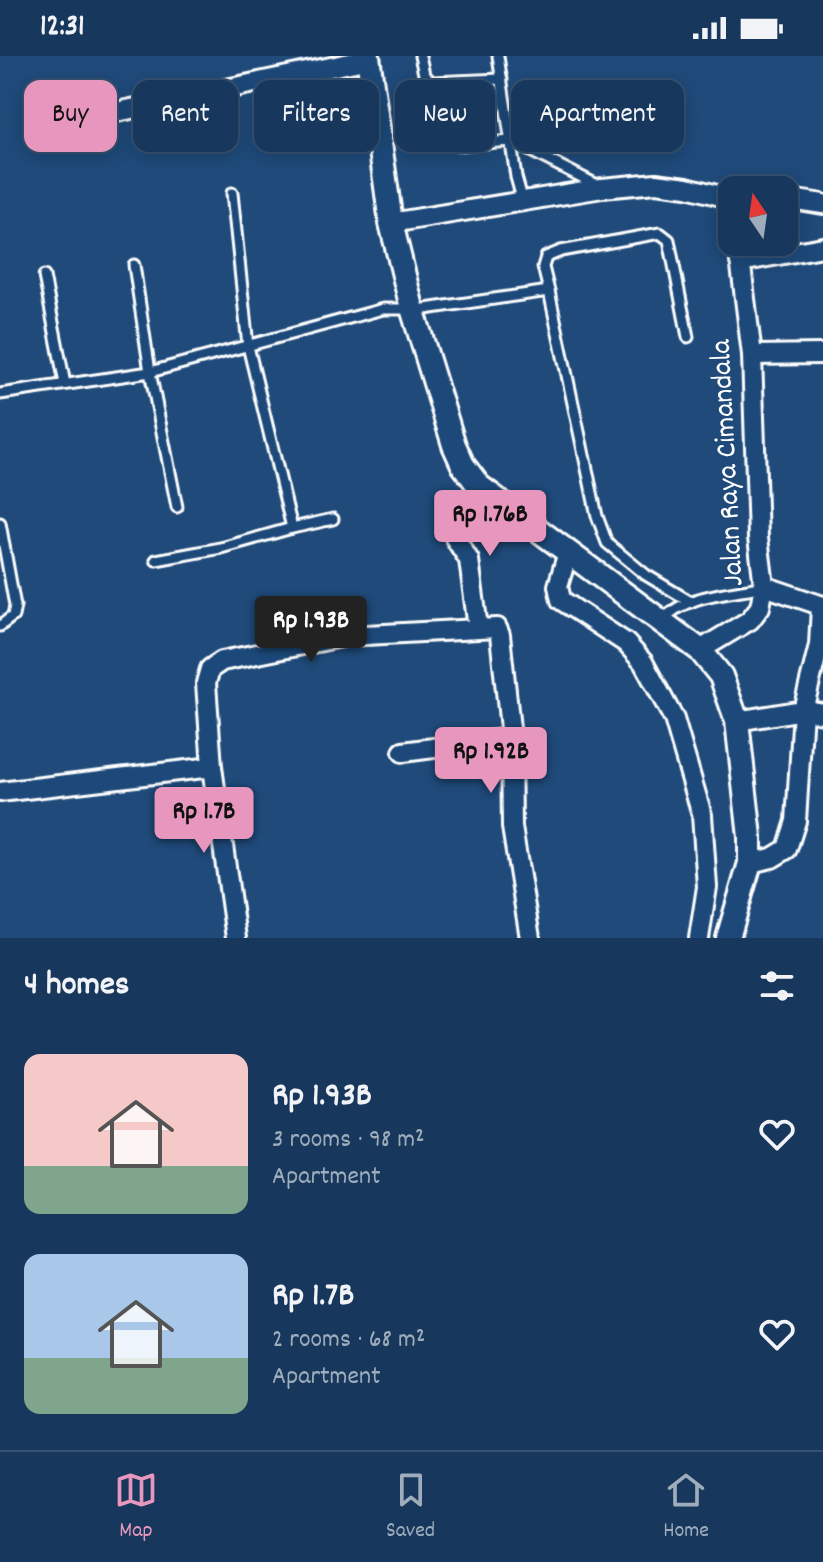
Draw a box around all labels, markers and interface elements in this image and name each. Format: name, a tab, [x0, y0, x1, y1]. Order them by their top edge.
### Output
text: 12:31	[40, 7, 85, 50]
chip: Buy	[24, 80, 117, 152]
chip: Rent	[133, 80, 238, 152]
chip: Filters	[254, 80, 379, 152]
chip: New	[395, 80, 495, 152]
chip: Apartment	[511, 80, 684, 152]
north arrow	[718, 176, 798, 256]
map controls	[718, 176, 798, 256]
street label: Jalan Raya Cimandala	[702, 337, 757, 587]
pin: Rp 1.76B	[407, 490, 573, 558]
text: Rp 1.76B	[452, 497, 528, 534]
pin: Rp 1.93B	[228, 596, 394, 664]
text: Rp 1.93B	[273, 603, 349, 640]
pin: Rp 1.92B	[408, 727, 574, 795]
text: Rp 1.92B	[453, 734, 529, 771]
pin: Rp 1.7B	[130, 787, 278, 855]
text: Rp 1.7B	[173, 794, 235, 831]
text: 4 homes	[24, 962, 129, 1011]
icon: filters	[755, 964, 799, 1008]
text: Rp 1.93B	[272, 1073, 372, 1122]
icon: home	[88, 1086, 184, 1182]
icon: heart	[755, 1112, 799, 1156]
text: 3 rooms · 98 m²	[272, 1122, 425, 1159]
text: Apartment	[272, 1159, 381, 1196]
text: Rp 1.7B	[272, 1273, 354, 1322]
icon: home	[88, 1286, 184, 1382]
icon: heart	[755, 1312, 799, 1356]
text: 2 rooms · 68 m²	[272, 1322, 425, 1359]
text: Apartment	[272, 1359, 381, 1396]
tab: Map	[114, 1468, 158, 1547]
tab: Saved	[386, 1468, 435, 1547]
tab: Home	[663, 1468, 709, 1547]

